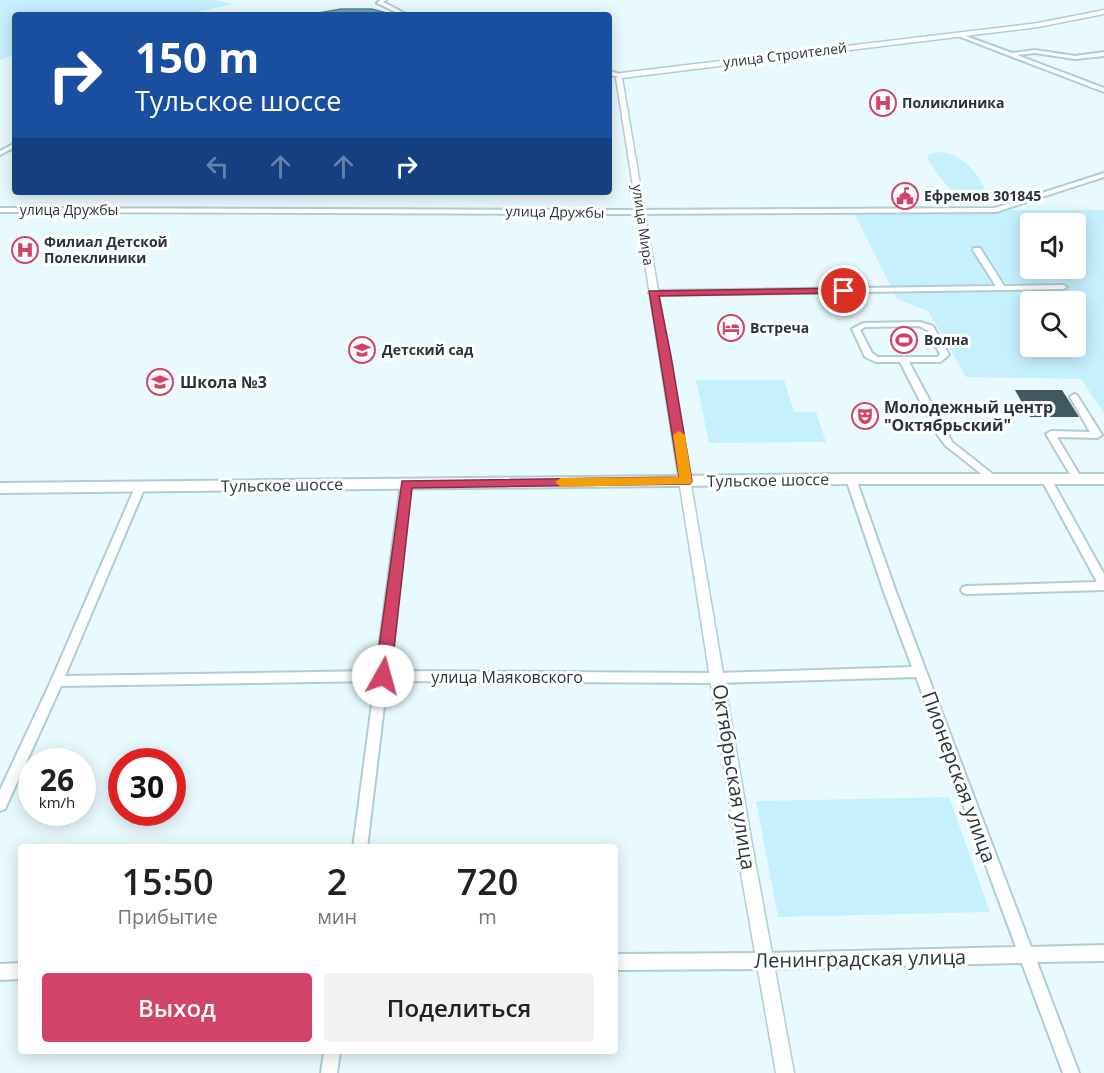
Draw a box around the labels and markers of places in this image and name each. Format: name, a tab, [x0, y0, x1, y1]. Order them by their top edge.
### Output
hospital icon: Поликлиника	[868, 88, 898, 118]
place label: Поликлиника	[902, 93, 1004, 112]
public building icon: Ефремов 301845	[890, 181, 920, 211]
place label: Ефремов 301845	[924, 186, 1041, 205]
place label: Филиал Детской Полеклиники	[44, 232, 168, 267]
hospital icon: Филиал Детской Полеклиники	[10, 235, 40, 265]
pin	[818, 265, 869, 316]
hotel icon: Встреча	[716, 313, 746, 343]
place label: Встреча	[750, 318, 809, 337]
sports icon: Волна	[889, 325, 919, 355]
place label: Волна	[924, 330, 969, 349]
school or university icon: Детский сад	[347, 335, 377, 365]
place label: Детский сад	[382, 340, 474, 359]
school or university icon: Школа №3	[145, 367, 175, 397]
place label: Школа №3	[180, 371, 267, 393]
place label: Молодежный центр "Октябрьский"	[884, 396, 1053, 436]
theatre icon: Молодежный центр "Октябрьский"	[850, 401, 880, 431]

